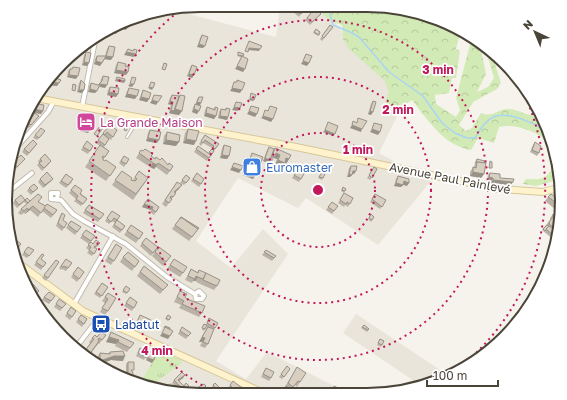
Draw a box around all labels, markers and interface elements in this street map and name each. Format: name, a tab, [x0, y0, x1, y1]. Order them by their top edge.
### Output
north arrow	[515, 12, 555, 52]
text: N	[520, 17, 535, 32]
text: 3 min	[422, 62, 454, 77]
text: 2 min	[382, 102, 414, 117]
hotel icon: La Grande Maison	[75, 111, 97, 133]
place label: La Grande Maison	[100, 115, 203, 130]
text: 1 min	[343, 142, 373, 157]
shop icon: Euromaster	[241, 156, 263, 178]
street label: Avenue Paul Painlevé	[388, 159, 512, 197]
place label: Euromaster	[266, 160, 333, 175]
centre of rings	[311, 183, 325, 197]
bus stop icon: Labatut	[90, 313, 112, 335]
place label: Labatut	[115, 317, 160, 332]
text: 4 min	[141, 343, 173, 358]
scale bar	[427, 362, 498, 388]
text: 100 m	[433, 368, 467, 383]

